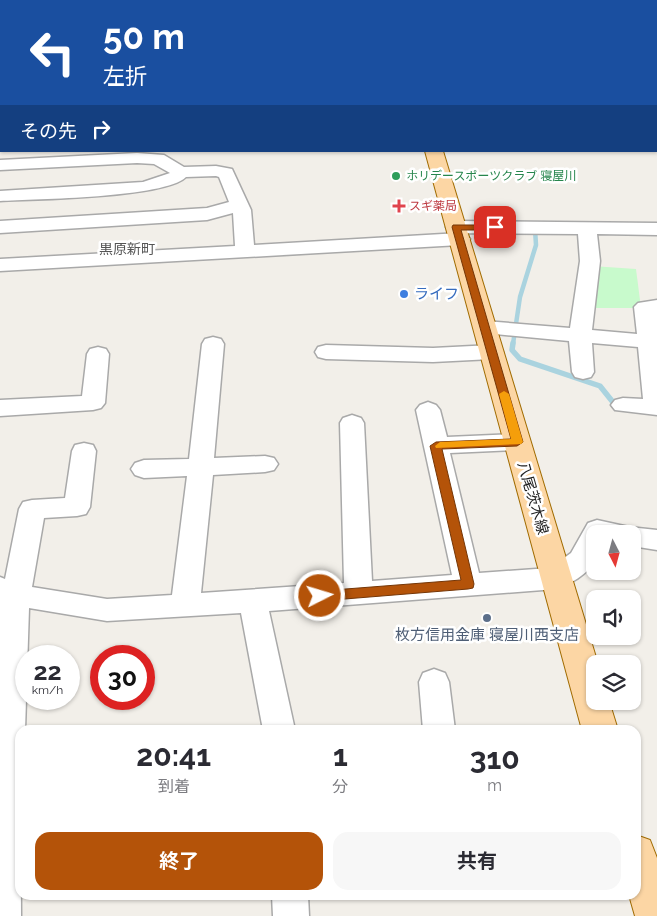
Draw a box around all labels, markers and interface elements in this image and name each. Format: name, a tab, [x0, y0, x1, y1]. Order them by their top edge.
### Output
text: 50 m	[103, 16, 185, 57]
icon: left	[20, 20, 85, 85]
text: 左折	[103, 63, 147, 89]
icon: right	[87, 115, 115, 143]
text: その先	[20, 120, 77, 142]
place label: ホリデースポーツクラブ 寝屋川	[406, 169, 576, 183]
marker: ホリデースポーツクラブ 寝屋川	[390, 170, 402, 182]
place label: スギ薬局	[409, 199, 457, 213]
marker: スギ薬局	[393, 200, 405, 212]
pin	[474, 206, 516, 248]
icon: arrive	[481, 213, 509, 241]
district label: 黒原新町	[99, 241, 155, 257]
place label: ライフ	[414, 285, 459, 303]
marker: ライフ	[398, 288, 410, 300]
street label: 八尾茨木線	[514, 459, 552, 537]
north arrow	[586, 525, 641, 580]
map controls	[586, 525, 641, 710]
position arrow	[293, 569, 345, 621]
button: sound	[586, 590, 641, 645]
marker: 枚方信用金庫 寝屋川西支店	[481, 612, 493, 624]
place label: 枚方信用金庫 寝屋川西支店	[395, 626, 579, 644]
speed limit sign: 30	[90, 645, 155, 710]
button: layers	[586, 655, 641, 710]
text: 22	[33, 656, 62, 686]
text: km/h	[32, 683, 63, 697]
text: 20:41	[136, 738, 211, 773]
text: 1	[333, 738, 348, 773]
text: 310	[470, 741, 520, 776]
text: m	[487, 776, 502, 795]
text: 到着	[158, 777, 190, 796]
text: 分	[332, 777, 348, 796]
button: 終了	[35, 832, 323, 890]
button: 共有	[333, 832, 621, 890]

